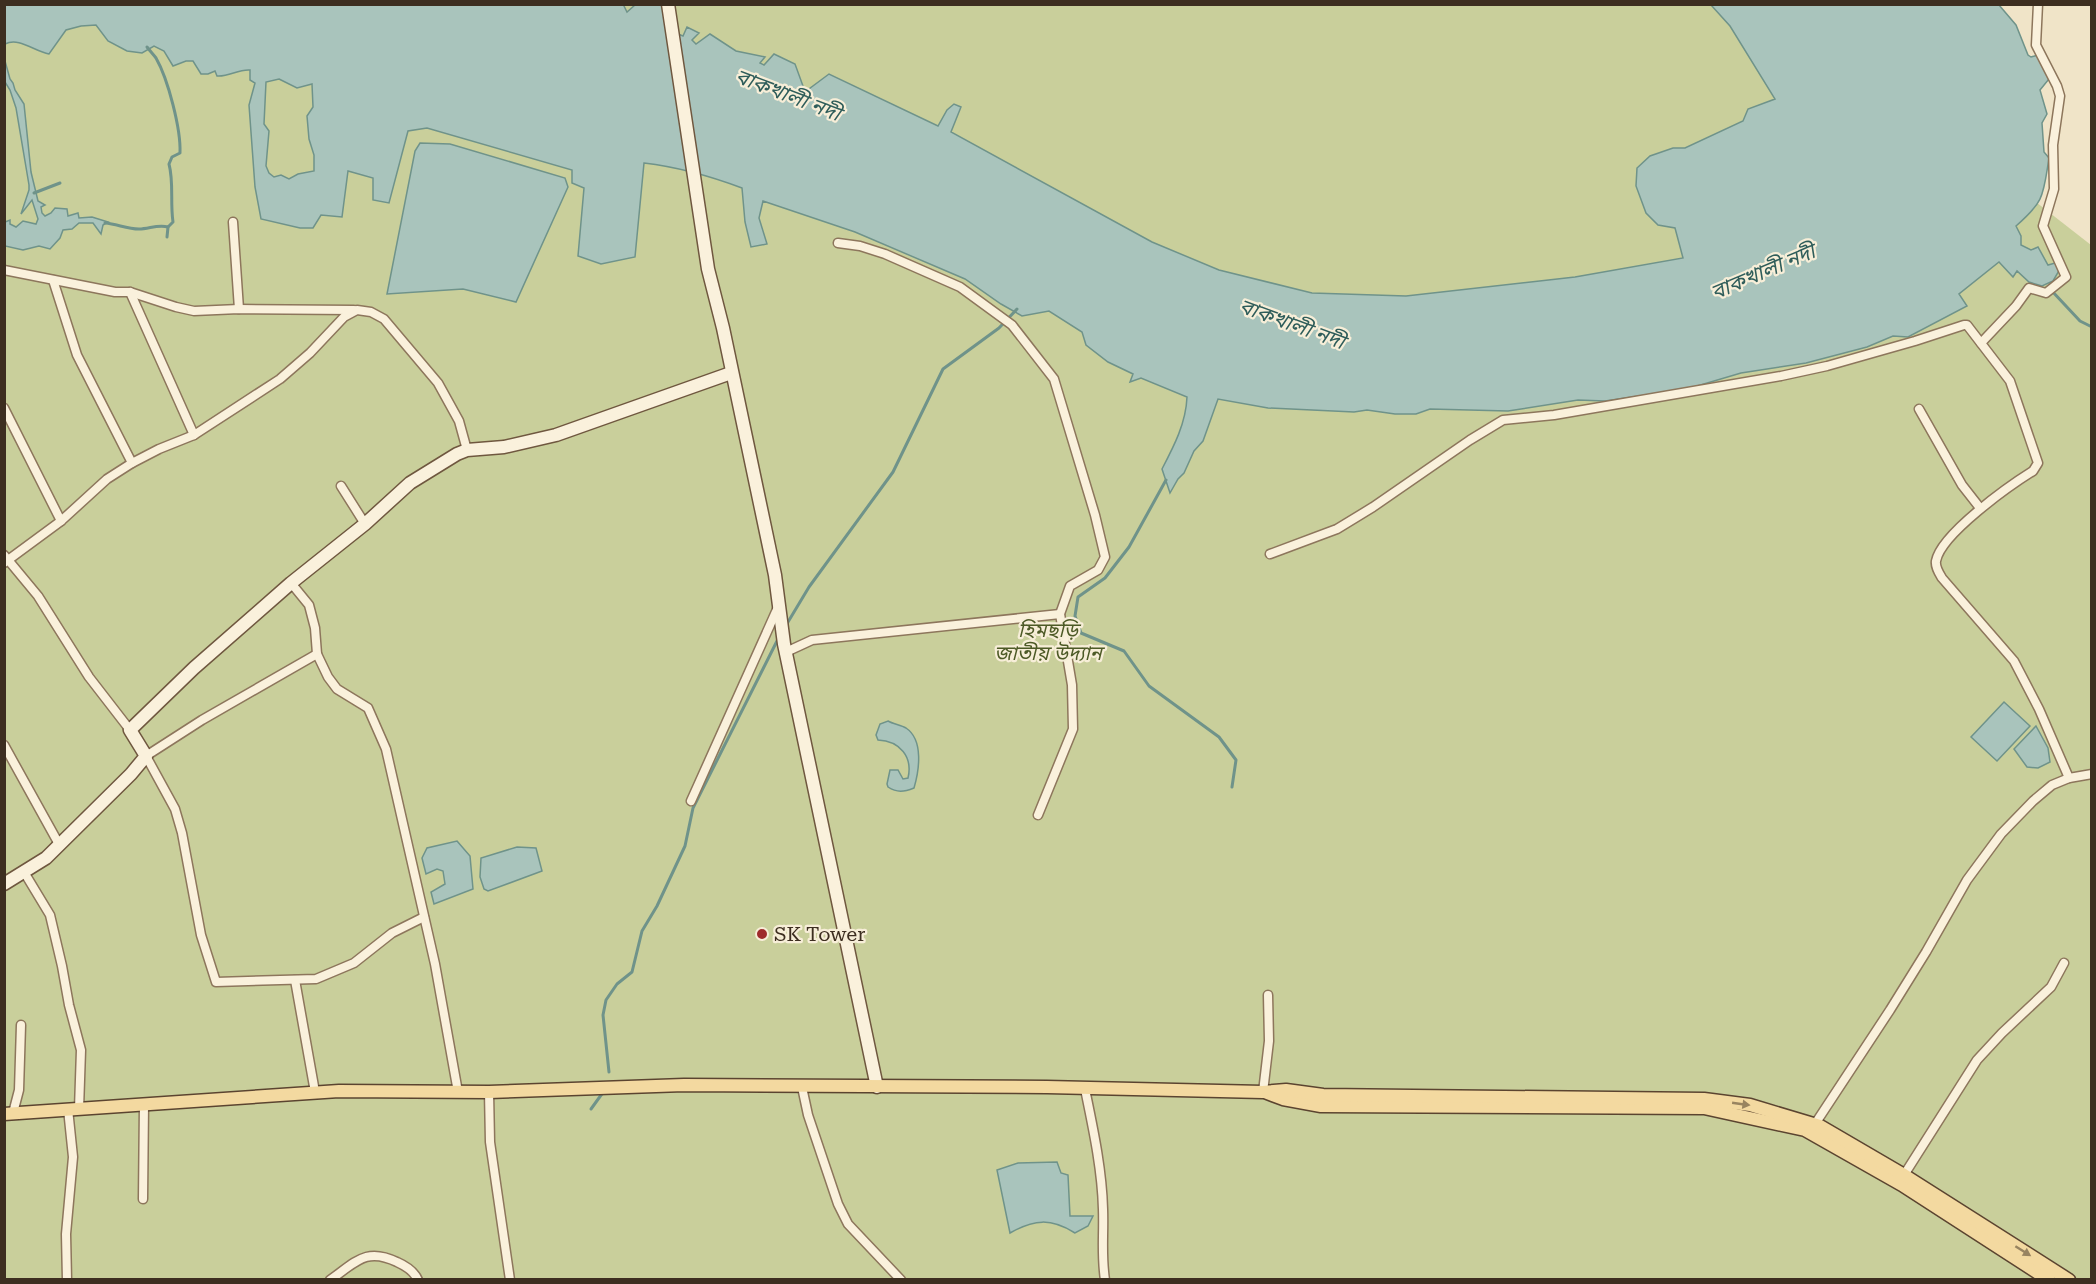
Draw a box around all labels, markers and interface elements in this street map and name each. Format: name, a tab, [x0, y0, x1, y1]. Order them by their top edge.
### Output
water label: বাকখালী নদী	[732, 63, 848, 128]
water label: বাকখালী নদী	[1707, 237, 1823, 305]
water label: বাকখালী নদী	[1236, 293, 1353, 356]
park label: হিমছড়ি জাতীয় উদ্যান	[994, 618, 1106, 665]
place label: SK Tower	[774, 922, 865, 946]
marker: SK Tower	[755, 927, 769, 941]
one-way arrow	[1731, 1100, 1750, 1109]
one-way arrow	[2015, 1245, 2032, 1256]

